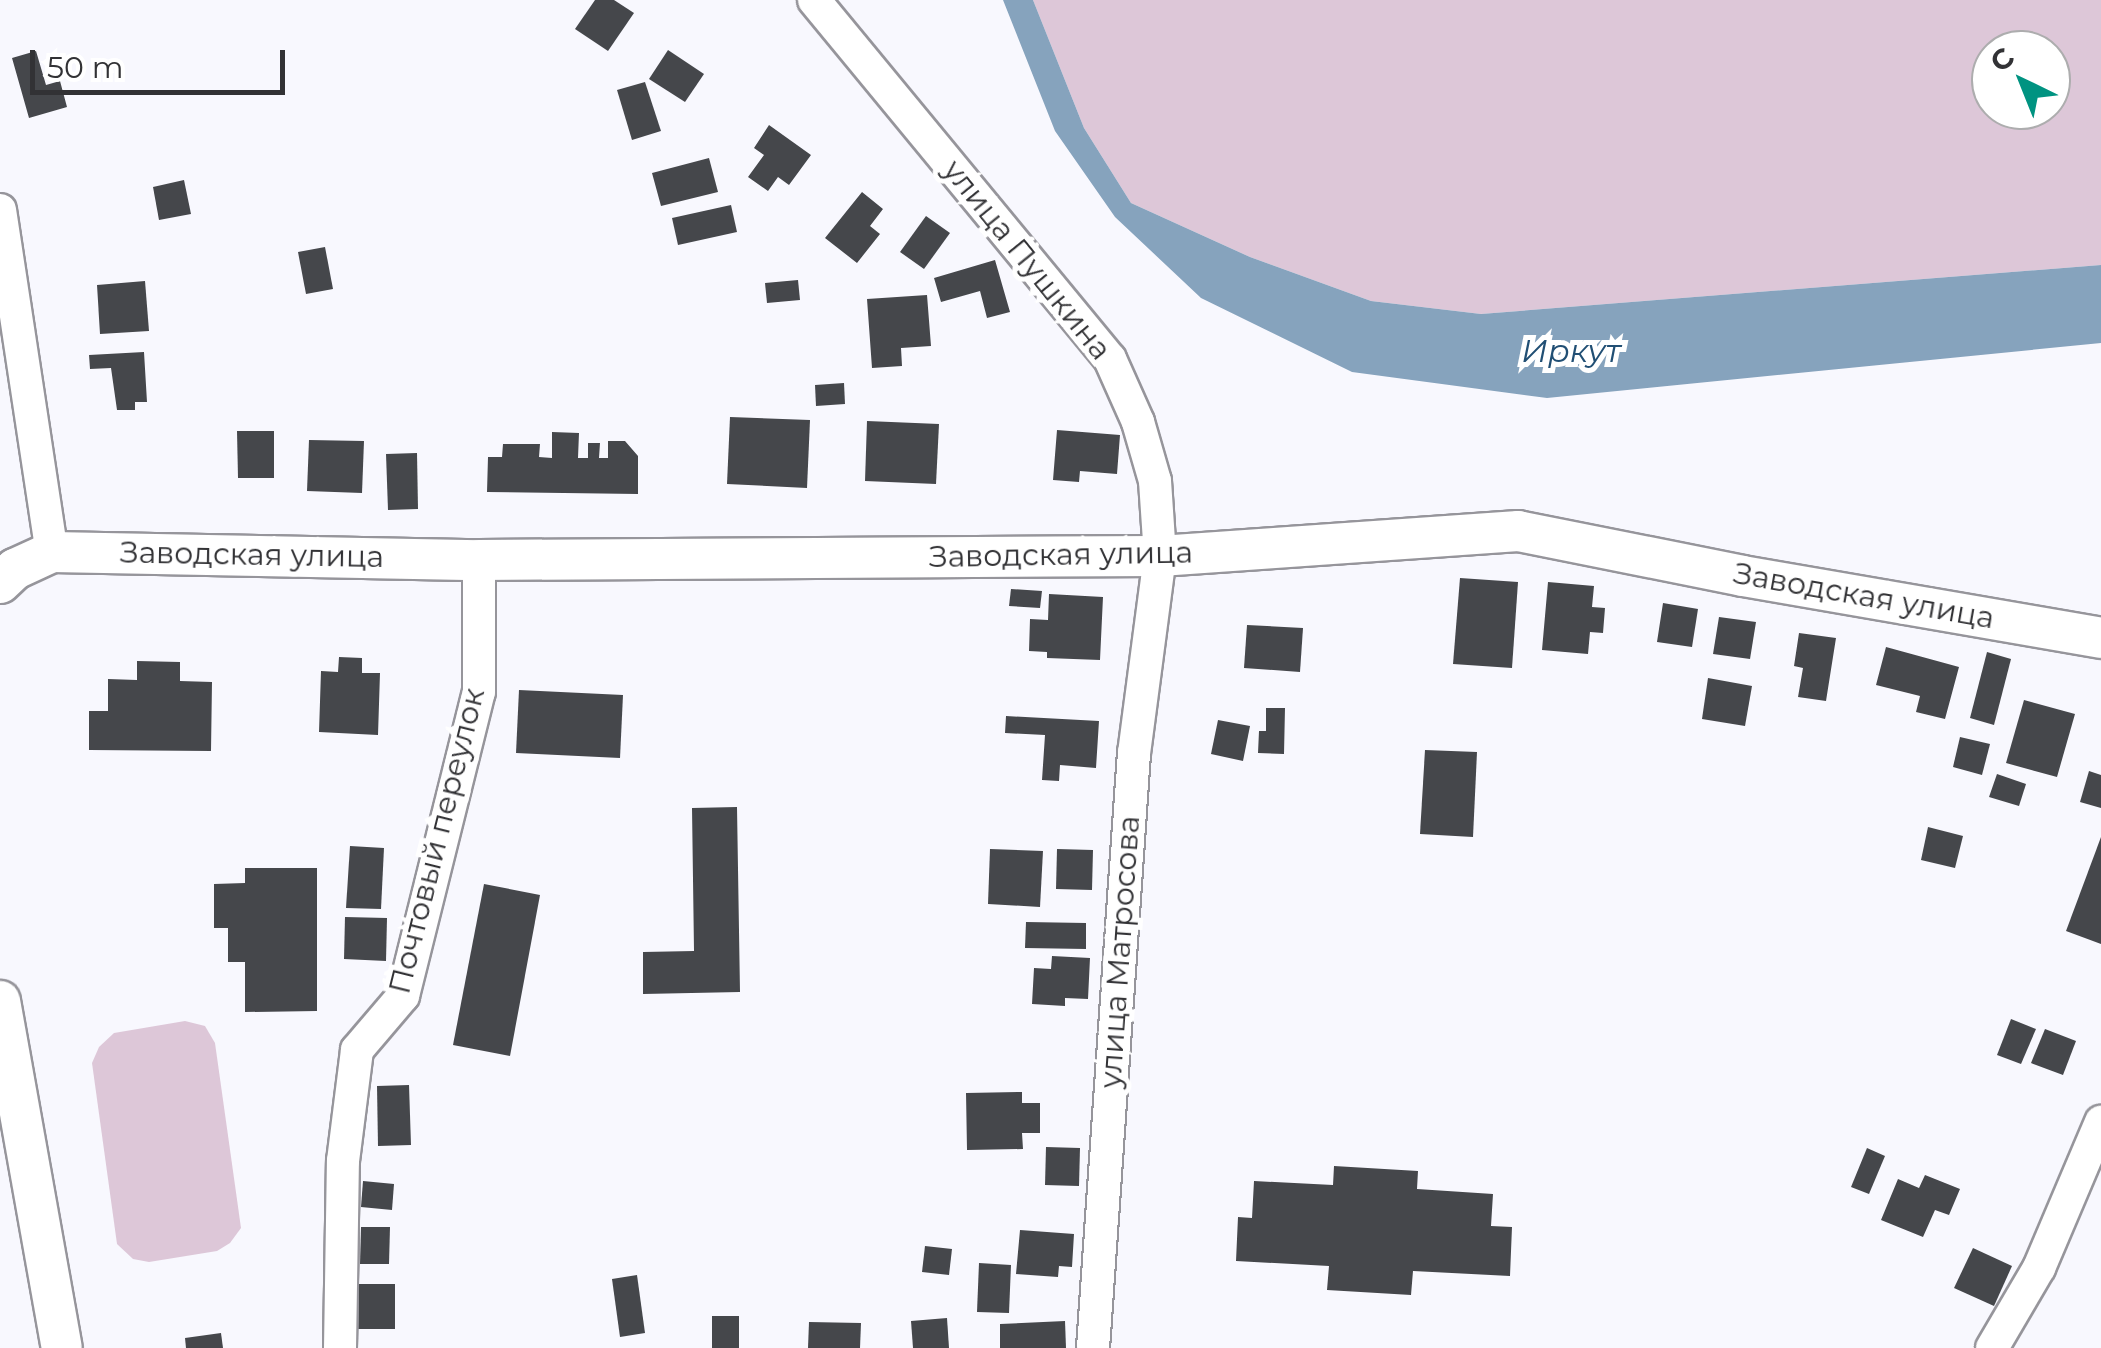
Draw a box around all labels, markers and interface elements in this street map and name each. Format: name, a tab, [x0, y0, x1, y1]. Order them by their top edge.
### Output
scale bar	[35, 30, 290, 92]
north arrow	[1971, 30, 2071, 130]
text: С	[1983, 40, 2021, 79]
text: 50 m	[47, 49, 124, 86]
street label: улица Пушкина	[935, 153, 1119, 367]
water label: Иркут	[1521, 332, 1621, 370]
street label: Заводская улица	[120, 535, 384, 575]
street label: Заводская улица	[929, 535, 1193, 575]
street label: Заводская улица	[1731, 555, 1997, 637]
street label: Почтовый переулок	[382, 684, 492, 998]
street label: улица Матросова	[1093, 814, 1147, 1090]

